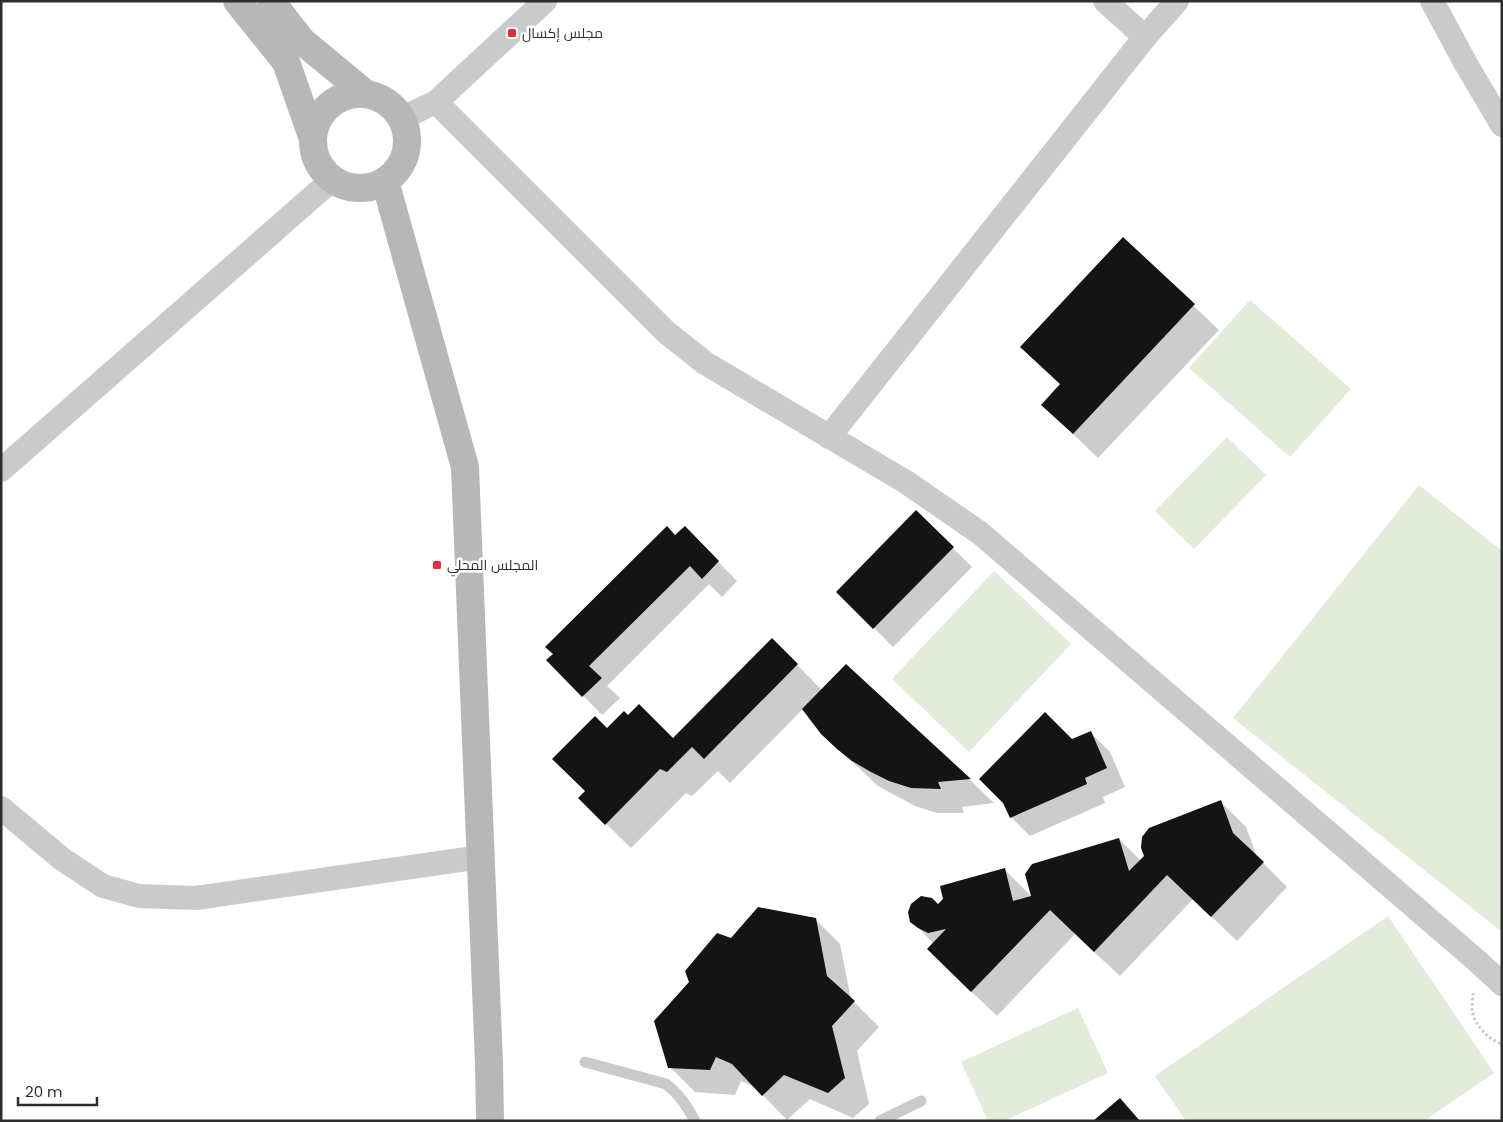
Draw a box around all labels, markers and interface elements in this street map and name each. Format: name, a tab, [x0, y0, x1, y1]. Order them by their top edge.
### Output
place label: مجلس إكسال	[522, 23, 603, 43]
marker: مجلس إكسال	[506, 27, 518, 39]
place label: المجلس المحلي	[447, 555, 538, 577]
marker: المجلس المحلي	[431, 559, 443, 571]
scale bar	[18, 1074, 96, 1106]
text: 20 m	[25, 1081, 63, 1102]

